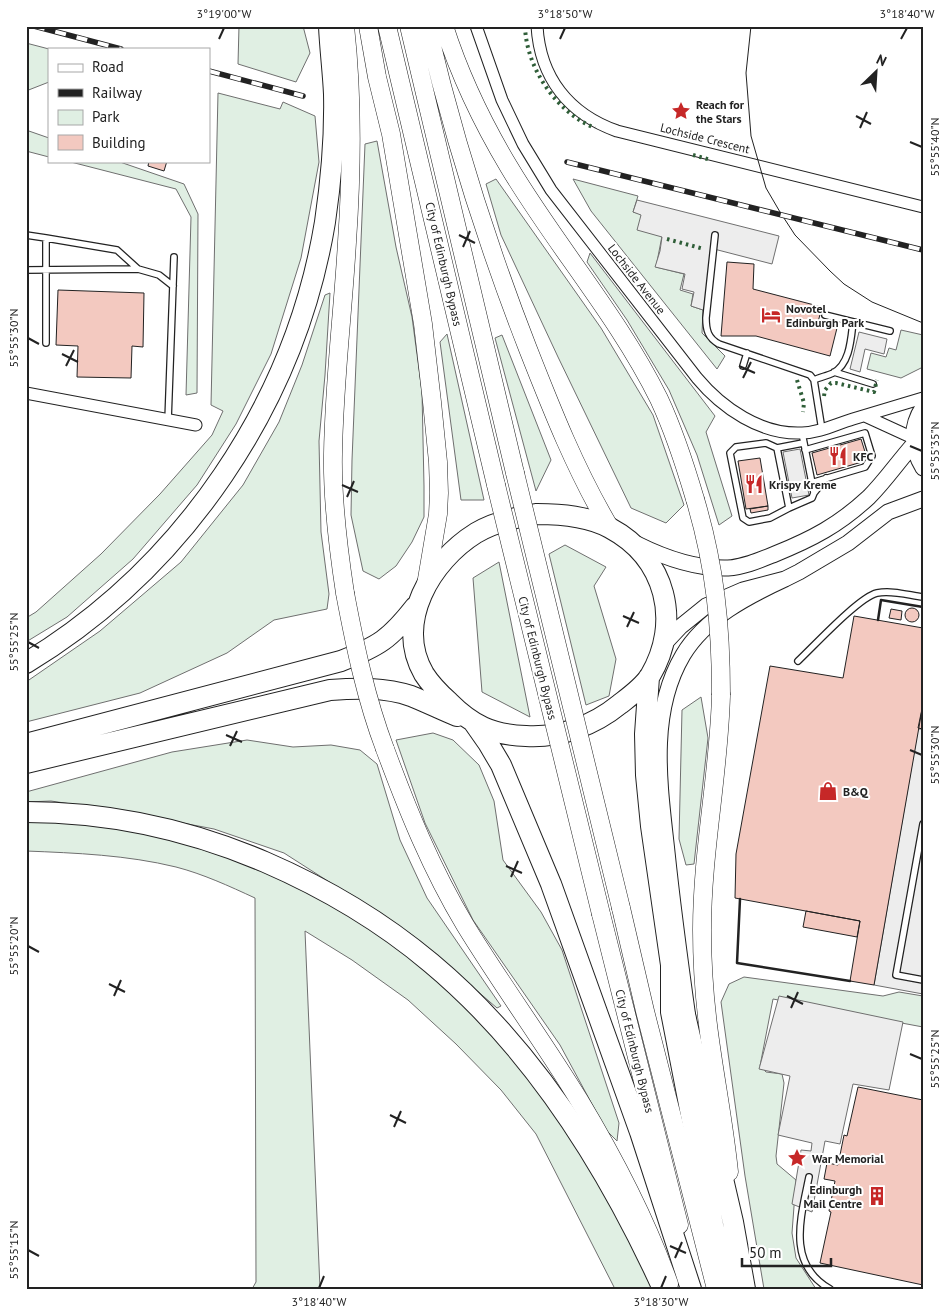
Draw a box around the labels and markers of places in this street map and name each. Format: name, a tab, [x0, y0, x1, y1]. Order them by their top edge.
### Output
place label: Reach for the Stars	[696, 97, 745, 126]
place icon: Reach for the Stars	[670, 100, 692, 122]
place label: Novotel Edinburgh Park	[786, 301, 864, 330]
hotel icon: Novotel Edinburgh Park	[760, 304, 782, 326]
restaurant icon: KFC	[827, 445, 849, 467]
place label: KFC	[853, 449, 874, 464]
restaurant icon: Krispy Kreme	[743, 473, 765, 495]
place label: Krispy Kreme	[769, 477, 837, 492]
shop icon: B&Q	[817, 780, 839, 802]
place label: B&Q	[843, 784, 869, 799]
place icon: War Memorial	[786, 1147, 808, 1169]
place label: War Memorial	[812, 1151, 884, 1166]
place label: Edinburgh Mail Centre	[803, 1182, 862, 1211]
building icon: Edinburgh Mail Centre	[866, 1185, 888, 1207]

